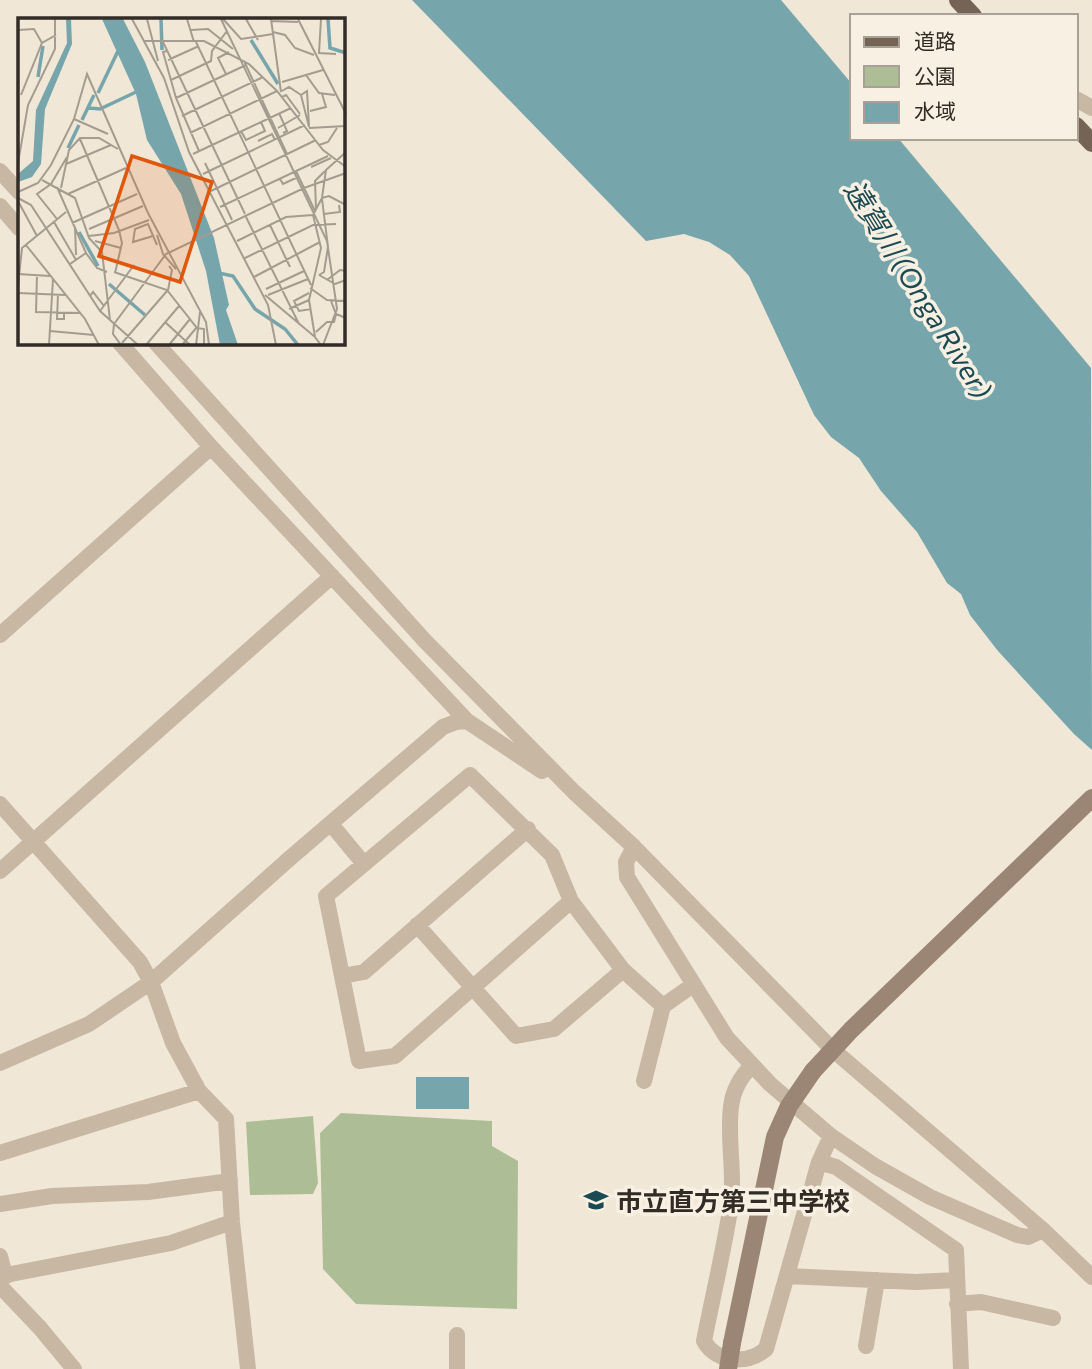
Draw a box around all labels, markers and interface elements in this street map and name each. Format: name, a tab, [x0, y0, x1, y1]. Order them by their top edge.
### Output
legend	[850, 14, 1078, 140]
inset map	[18, 18, 345, 345]
text: 道路	[914, 28, 956, 53]
text: 公園	[914, 63, 956, 88]
text: 水域	[914, 98, 956, 123]
water label: 遠賀川 (Onga River)	[838, 174, 1000, 404]
place label: 市立直方第三中学校	[616, 1185, 850, 1216]
school or university icon: 市立直方第三中学校	[582, 1186, 610, 1214]

